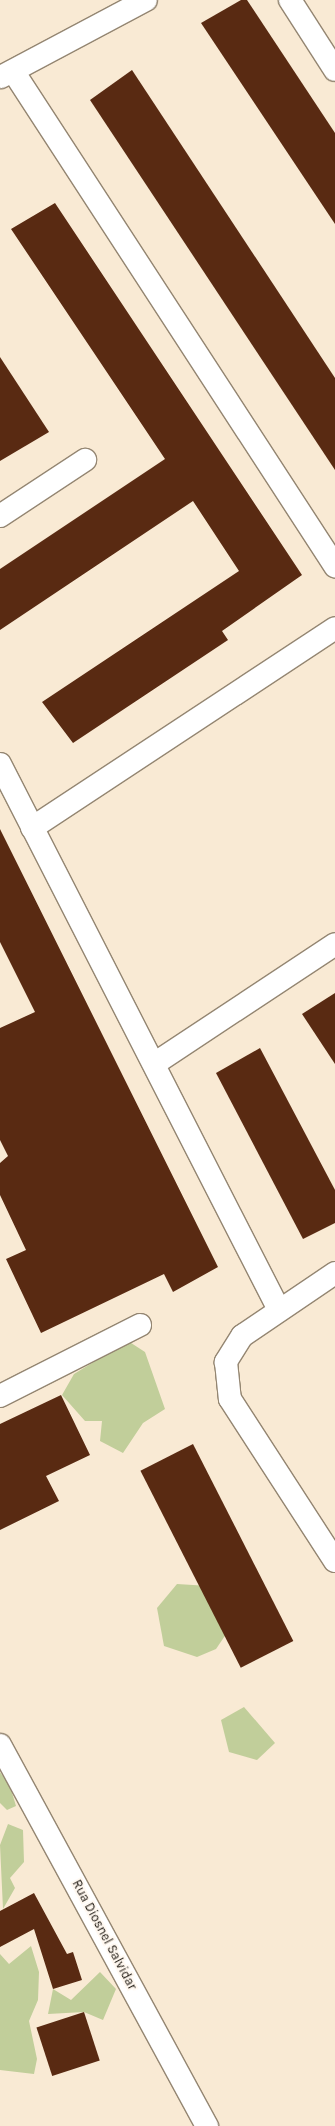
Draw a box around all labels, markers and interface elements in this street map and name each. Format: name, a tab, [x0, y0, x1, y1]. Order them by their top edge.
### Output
street label: Rua Diosnel Salvidar	[68, 1877, 140, 1993]

